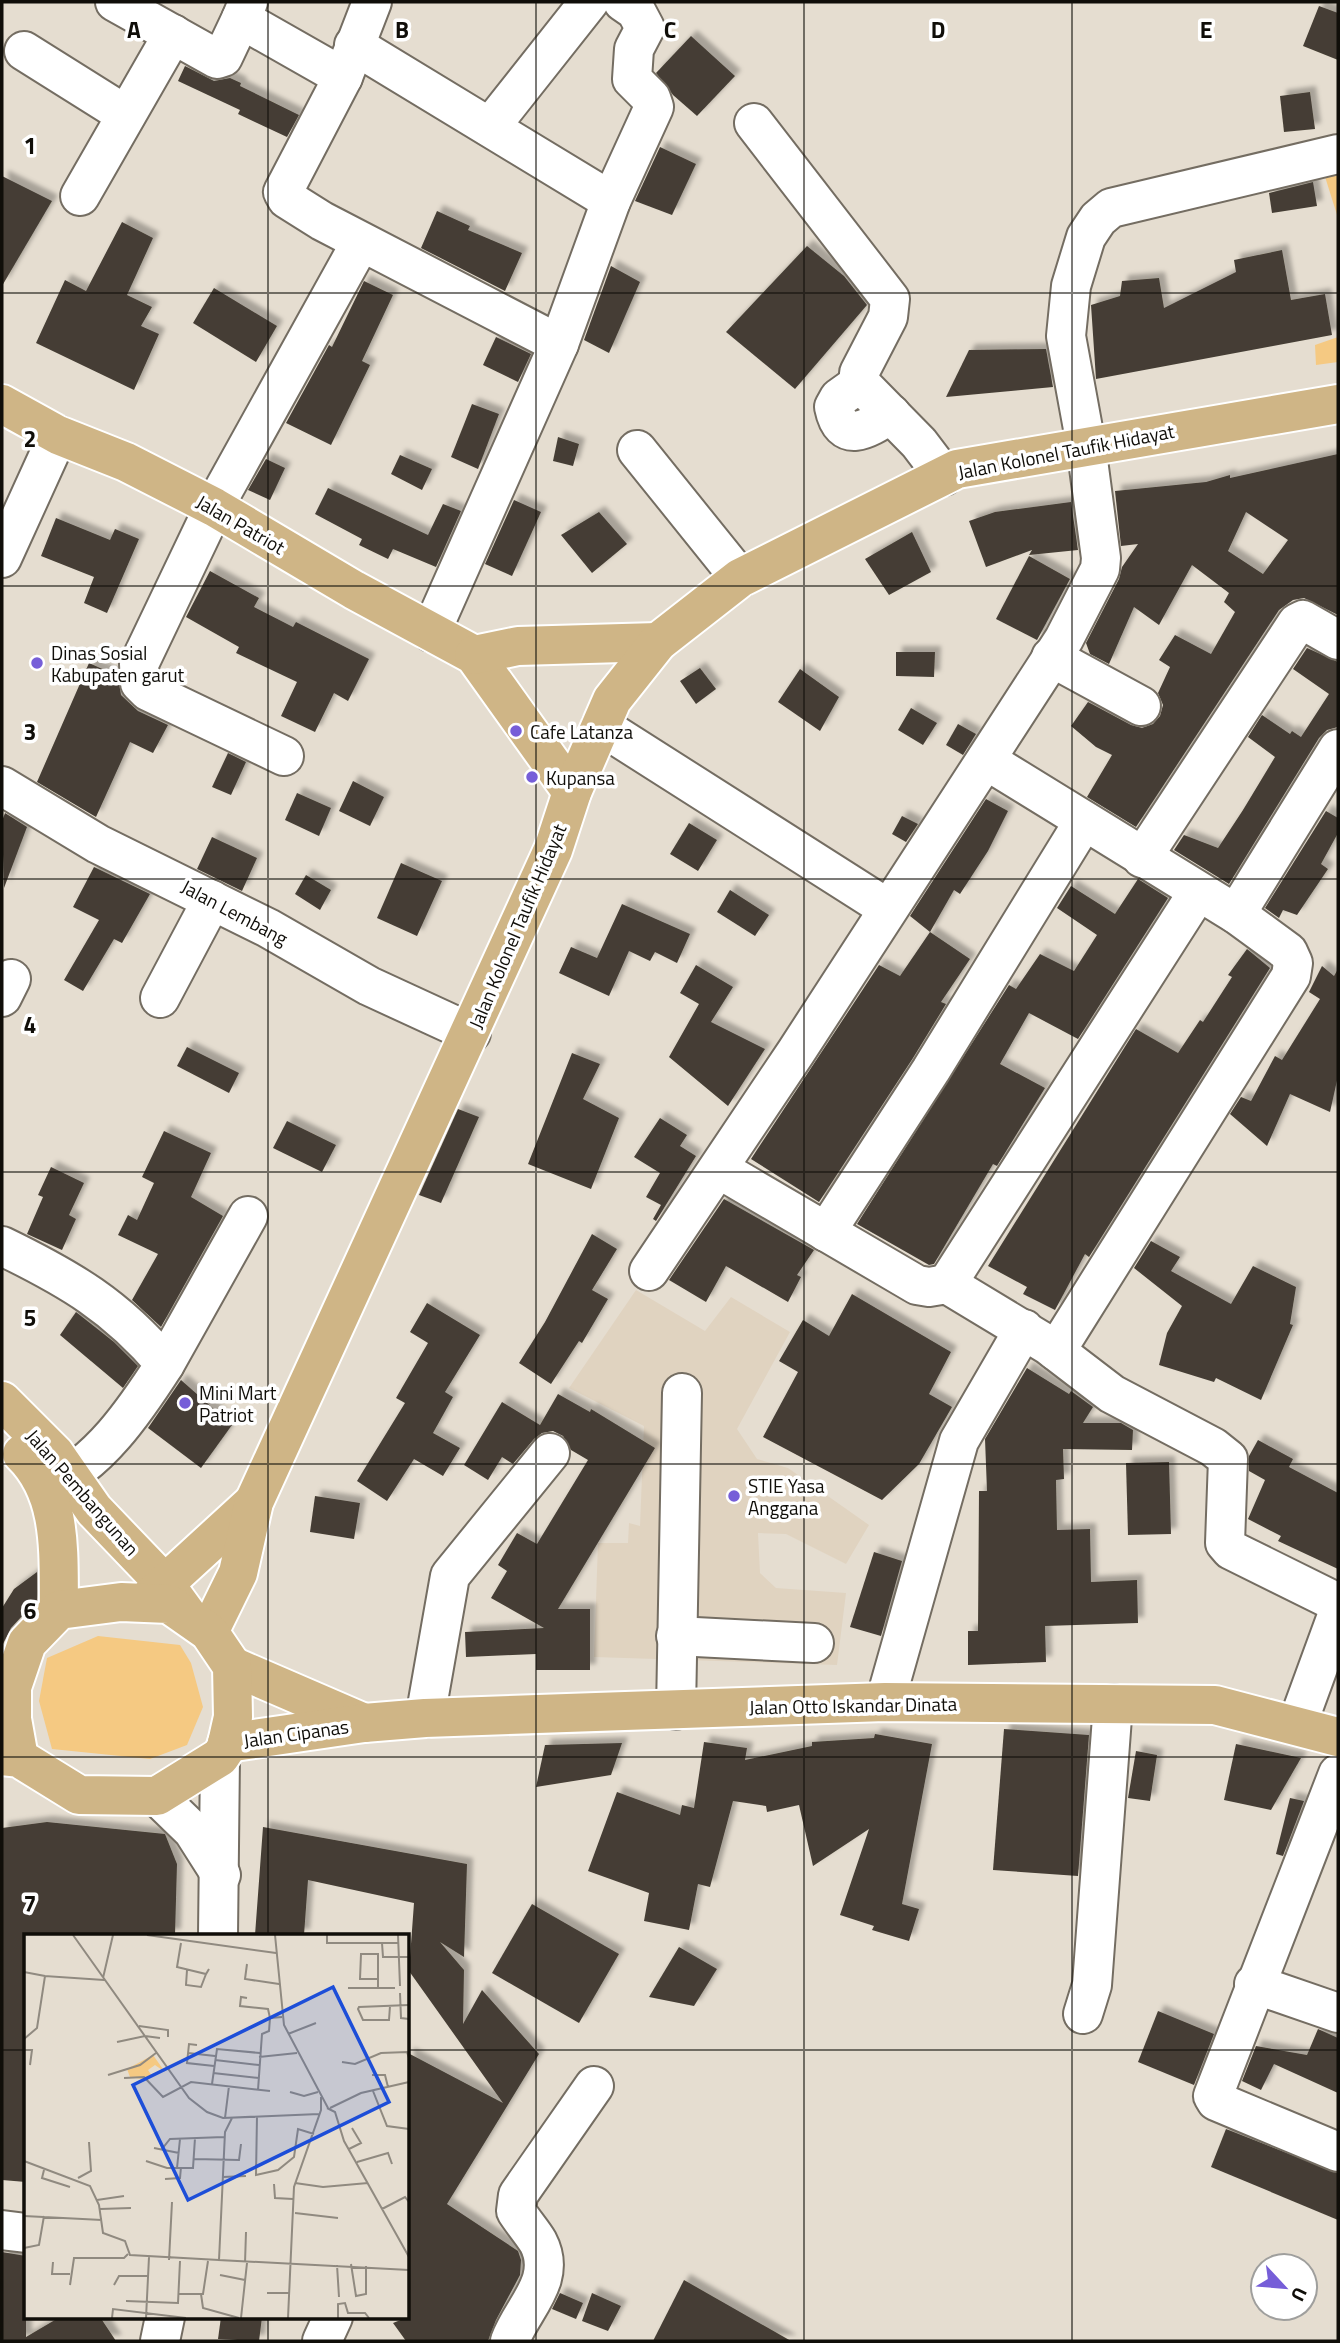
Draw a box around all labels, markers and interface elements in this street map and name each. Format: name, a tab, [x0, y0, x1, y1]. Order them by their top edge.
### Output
text: A	[127, 12, 141, 47]
text: B	[395, 12, 409, 47]
text: C	[664, 12, 676, 47]
text: D	[931, 12, 945, 47]
text: E	[1200, 12, 1212, 47]
text: 1	[24, 128, 36, 163]
street label: Jalan Kolonel Taufik Hidayat	[955, 416, 1177, 486]
text: 2	[24, 421, 36, 456]
street label: Jalan Patriot	[191, 487, 291, 561]
place label: Dinas Sosial Kabupaten garut	[51, 638, 185, 689]
marker: Dinas Sosial Kabupaten garut	[29, 655, 45, 671]
text: 3	[24, 714, 36, 749]
place label: Cafe Latanza	[530, 717, 633, 746]
marker: Cafe Latanza	[508, 723, 524, 739]
place label: Kupansa	[546, 763, 615, 792]
marker: Kupansa	[524, 769, 540, 785]
street label: Jalan Kolonel Taufik Hidayat	[461, 819, 573, 1033]
street label: Jalan Lembang	[176, 872, 294, 952]
text: 4	[24, 1007, 36, 1042]
text: 5	[24, 1300, 36, 1335]
place label: Mini Mart Patriot	[199, 1378, 277, 1429]
marker: Mini Mart Patriot	[177, 1395, 193, 1411]
street label: Jalan Pembangunan	[20, 1422, 146, 1562]
place label: STIE Yasa Anggana	[748, 1471, 825, 1522]
marker: STIE Yasa Anggana	[726, 1488, 742, 1504]
text: 6	[24, 1593, 37, 1628]
street label: Jalan Otto Iskandar Dinata	[749, 1689, 958, 1721]
street label: Jalan Cipanas	[242, 1711, 351, 1755]
text: 7	[24, 1886, 36, 1921]
inset map	[24, 1934, 410, 2318]
north arrow	[1249, 2252, 1319, 2322]
text: U	[1284, 2283, 1315, 2307]

